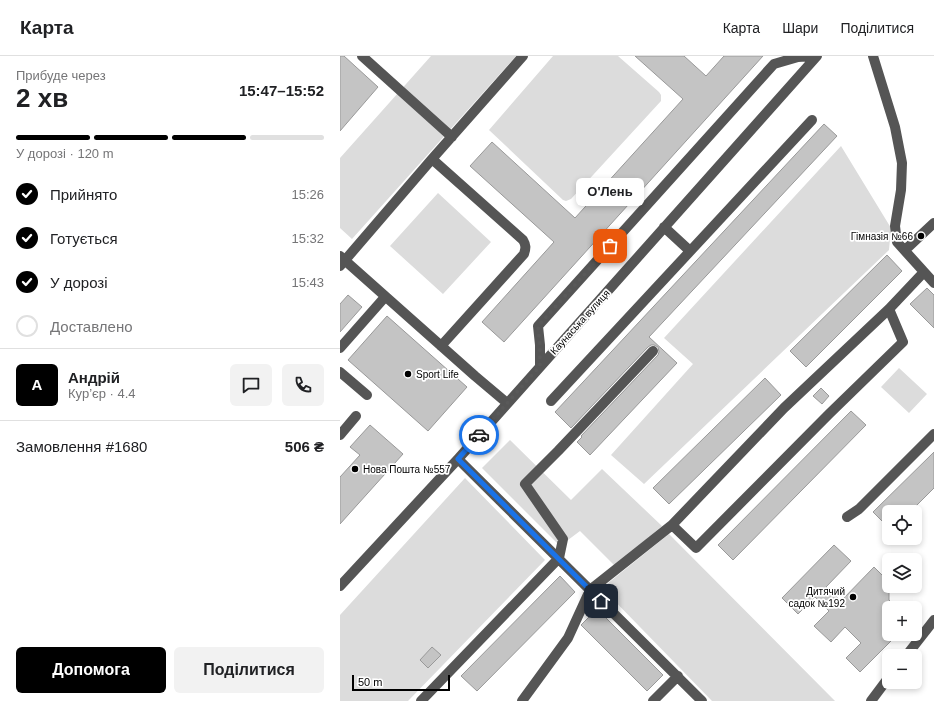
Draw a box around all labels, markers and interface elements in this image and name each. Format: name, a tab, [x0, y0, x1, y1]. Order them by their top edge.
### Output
text: Карта	[20, 17, 74, 38]
text: Карта	[723, 20, 760, 36]
text: Шари	[782, 20, 818, 36]
text: Поділитися	[840, 20, 914, 36]
text: Прибуде через	[16, 68, 106, 83]
text: 15:47–15:52	[239, 82, 324, 99]
text: 2 хв	[16, 83, 68, 113]
text: У дорозі · 120 m	[16, 146, 114, 161]
callout: О'Лень	[576, 178, 644, 206]
icon: check	[16, 183, 38, 205]
text: О'Лень	[587, 184, 633, 199]
text: Прийнято	[50, 186, 117, 203]
text: 15:26	[291, 187, 324, 202]
icon: check	[16, 227, 38, 249]
pin	[593, 229, 627, 263]
text: Готується	[50, 230, 118, 247]
text: 15:32	[291, 231, 324, 246]
place label: Гімназія №66	[851, 231, 913, 242]
marker: Гімназія №66	[916, 231, 926, 241]
icon: bag	[599, 235, 621, 257]
icon: check	[16, 271, 38, 293]
text: У дорозі	[50, 274, 108, 291]
text: 15:43	[291, 275, 324, 290]
street label: Каунаська вулиця	[548, 287, 612, 357]
text: Доставлено	[50, 318, 133, 335]
button: chat	[230, 364, 272, 406]
button: phone	[282, 364, 324, 406]
text: Андрій	[68, 369, 120, 386]
marker: Sport Life	[403, 369, 413, 379]
place label: Sport Life	[416, 369, 459, 380]
text: А	[32, 376, 42, 393]
text: Кур’єр · 4.4	[68, 386, 136, 401]
courier	[459, 415, 499, 455]
icon: car	[468, 424, 490, 446]
text: Замовлення #1680	[16, 438, 147, 455]
text: 506 ₴	[285, 438, 324, 455]
marker: Нова Пошта №557	[350, 464, 360, 474]
place label: Нова Пошта №557	[363, 464, 451, 475]
map controls	[882, 505, 922, 689]
button: locate	[882, 505, 922, 545]
button: layers	[882, 553, 922, 593]
pin	[584, 584, 618, 618]
place label: Дитячий садок №192	[788, 586, 845, 609]
icon: home	[590, 590, 612, 612]
marker: Дитячий садок №192	[848, 592, 858, 602]
button: +	[882, 601, 922, 641]
button: Допомога	[16, 647, 166, 693]
button: Поділитися	[174, 647, 324, 693]
button: −	[882, 649, 922, 689]
scale bar	[352, 673, 450, 692]
text: 50 m	[358, 676, 382, 688]

